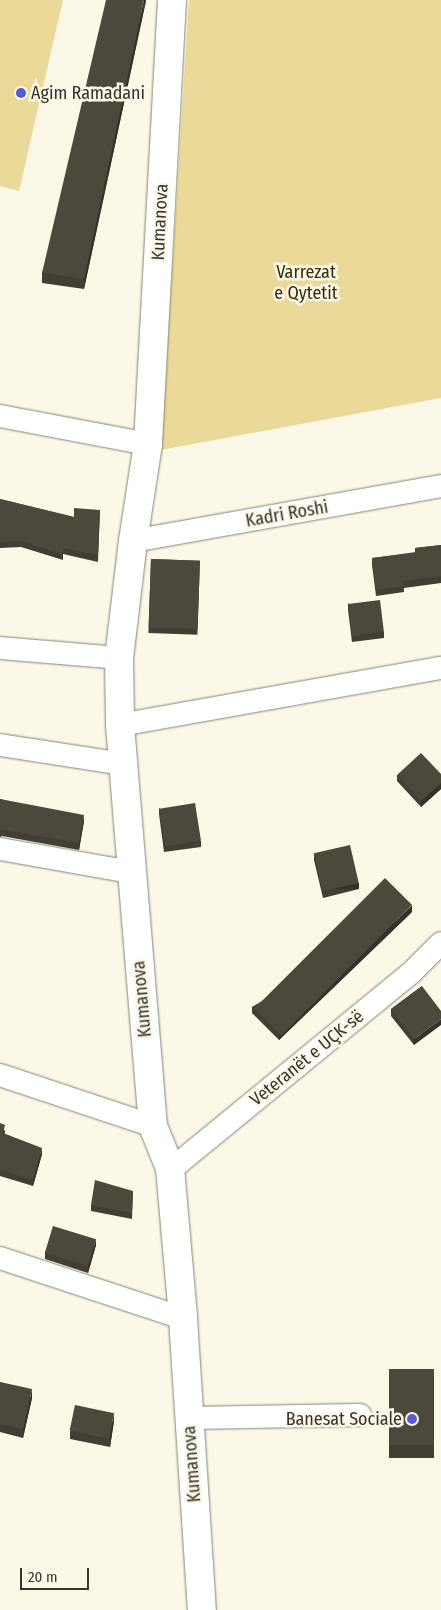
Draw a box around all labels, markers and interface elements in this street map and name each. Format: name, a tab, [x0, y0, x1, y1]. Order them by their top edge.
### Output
place label: Agim Ramadani	[31, 82, 145, 104]
marker: Agim Ramadani	[15, 87, 27, 99]
street label: Kumanova	[147, 183, 173, 261]
park label: Varrezat e Qytetit	[274, 262, 338, 304]
street label: Kadri Roshi	[244, 496, 330, 532]
street label: Kumanova	[128, 960, 156, 1038]
street label: Veteranët e UÇK-së	[246, 1006, 368, 1110]
place label: Banesat Sociale	[286, 1408, 402, 1430]
marker: Banesat Sociale	[406, 1413, 418, 1425]
street label: Kumanova	[179, 1425, 205, 1503]
scale bar	[22, 1558, 91, 1590]
text: 20 m	[28, 1568, 58, 1586]

